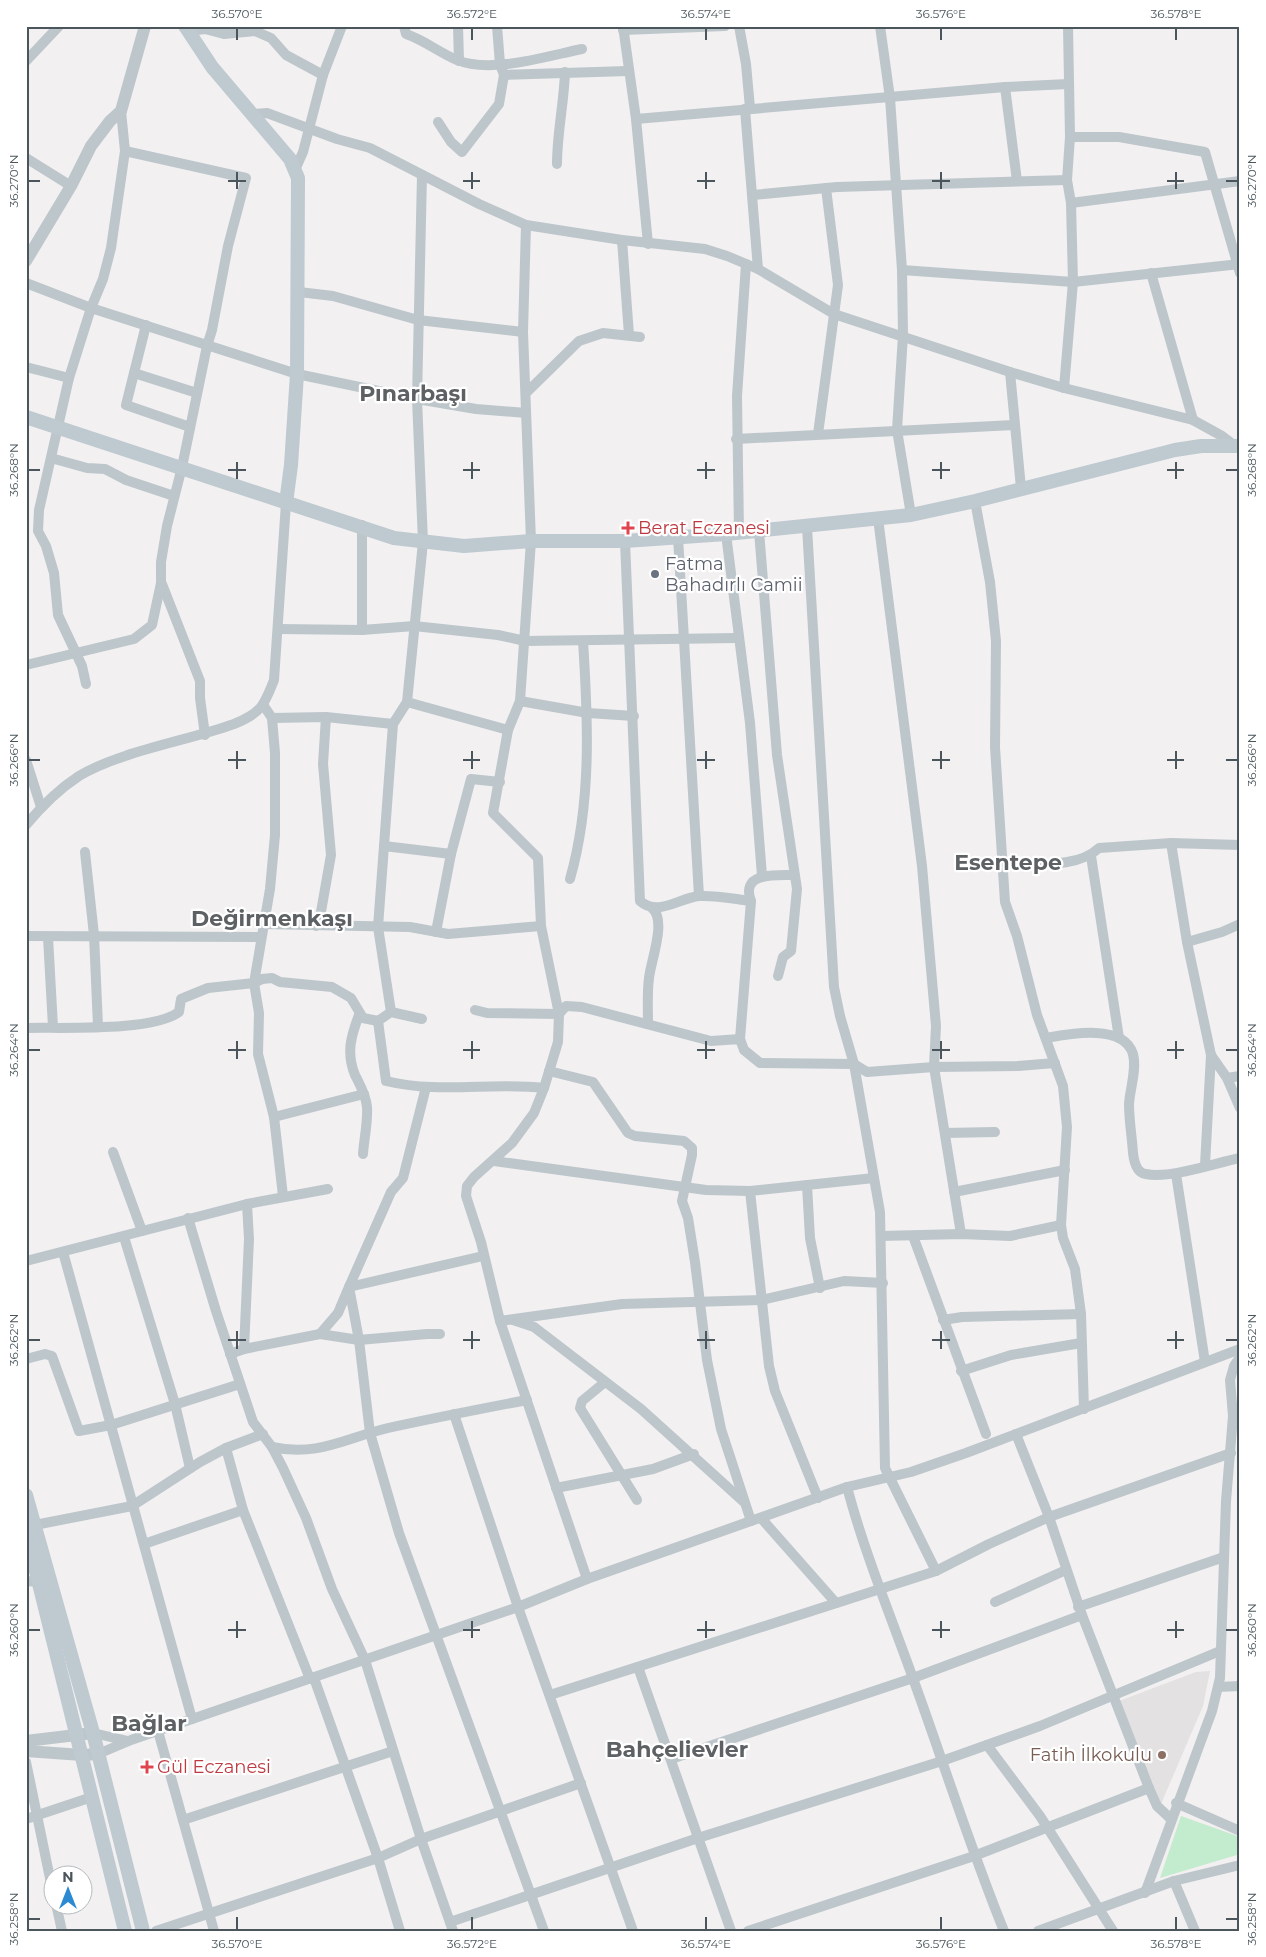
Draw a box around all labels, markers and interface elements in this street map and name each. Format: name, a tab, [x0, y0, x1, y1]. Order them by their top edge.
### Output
text: 36.570°E	[211, 6, 263, 21]
text: 36.572°E	[447, 6, 497, 21]
text: 36.574°E	[681, 6, 731, 21]
text: 36.576°E	[916, 6, 966, 21]
text: 36.578°E	[1151, 6, 1201, 21]
text: 36.270°N	[6, 154, 21, 208]
text: 36.270°N	[1244, 154, 1259, 208]
district label: Pınarbaşı	[359, 380, 467, 407]
text: 36.268°N	[6, 443, 21, 497]
text: 36.268°N	[1244, 443, 1259, 497]
place label: Berat Eczanesi	[638, 517, 770, 539]
marker: Berat Eczanesi	[622, 522, 634, 534]
place label: Fatma Bahadırlı Camii	[665, 553, 803, 596]
marker: Fatma Bahadırlı Camii	[649, 568, 661, 580]
text: 36.266°N	[6, 734, 21, 786]
text: 36.266°N	[1244, 734, 1259, 786]
district label: Esentepe	[954, 849, 1062, 876]
district label: Değirmenkaşı	[191, 905, 353, 932]
text: 36.264°N	[6, 1023, 21, 1077]
text: 36.264°N	[1244, 1023, 1259, 1077]
text: 36.262°N	[6, 1314, 21, 1366]
text: 36.262°N	[1244, 1314, 1259, 1366]
text: 36.260°N	[6, 1603, 21, 1657]
text: 36.260°N	[1244, 1603, 1259, 1657]
district label: Bağlar	[111, 1710, 187, 1737]
district label: Bahçelievler	[606, 1736, 748, 1763]
place label: Fatih İlkokulu	[1030, 1744, 1152, 1766]
marker: Fatih İlkokulu	[1156, 1749, 1168, 1761]
place label: Gül Eczanesi	[157, 1756, 271, 1778]
marker: Gül Eczanesi	[141, 1761, 153, 1773]
north arrow	[42, 1864, 92, 1914]
text: N	[62, 1868, 74, 1886]
text: 36.258°N	[6, 1893, 21, 1945]
text: 36.258°N	[1244, 1893, 1259, 1945]
text: 36.570°E	[211, 1936, 263, 1951]
text: 36.572°E	[447, 1936, 497, 1951]
text: 36.574°E	[681, 1936, 731, 1951]
text: 36.576°E	[916, 1936, 966, 1951]
text: 36.578°E	[1151, 1936, 1201, 1951]

